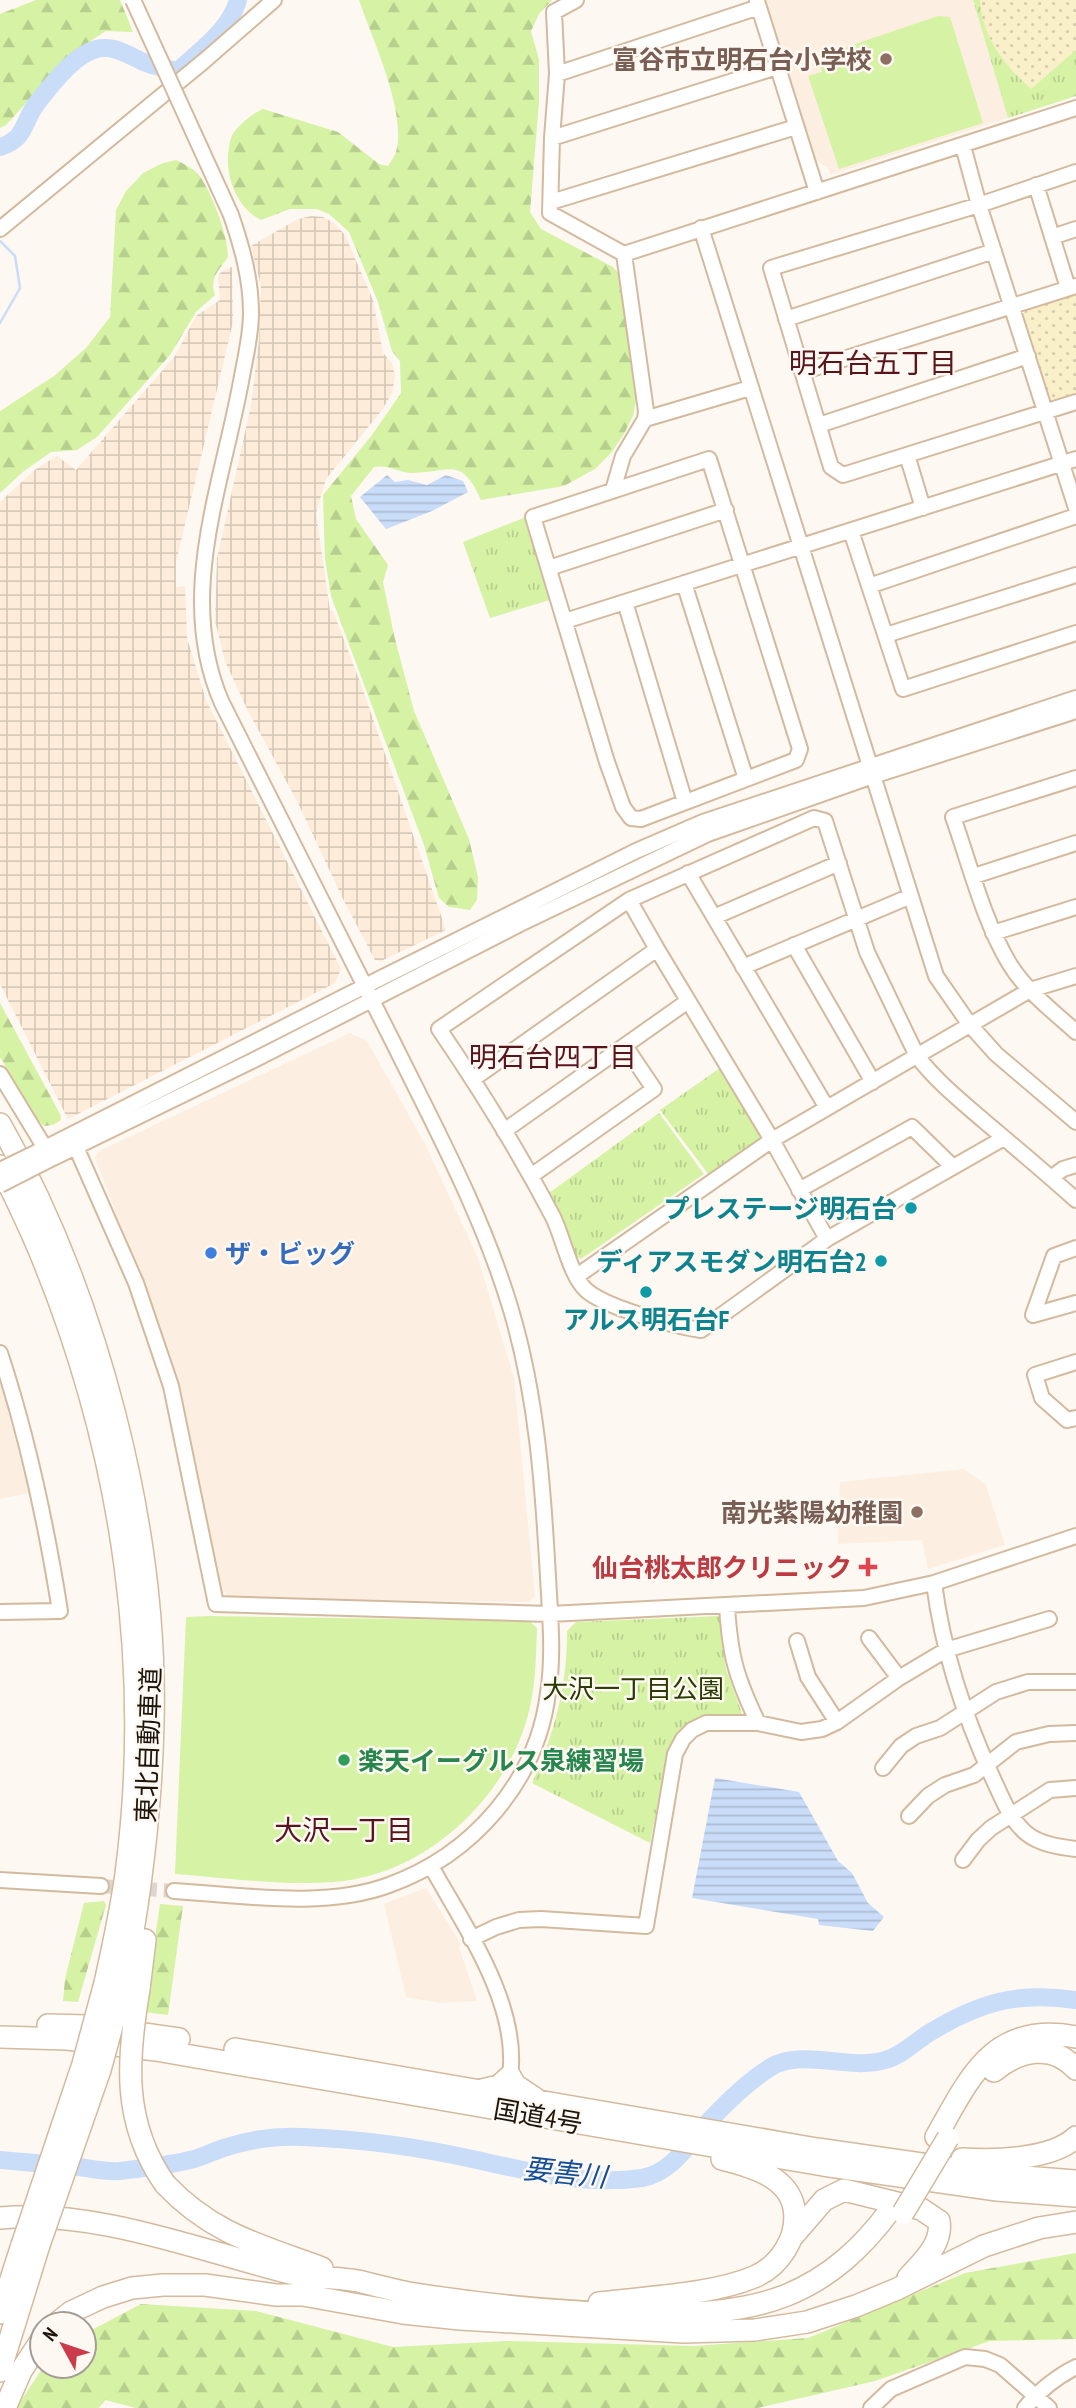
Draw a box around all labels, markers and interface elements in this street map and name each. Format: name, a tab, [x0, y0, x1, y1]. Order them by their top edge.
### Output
place label: 富谷市立明石台小学校	[612, 43, 872, 76]
marker: 富谷市立明石台小学校	[878, 51, 894, 67]
district label: 明石台五丁目	[789, 344, 957, 381]
district label: 明石台四丁目	[469, 1038, 637, 1075]
place label: プレステージ明石台	[664, 1192, 897, 1225]
marker: プレステージ明石台	[903, 1200, 919, 1216]
place label: ザ・ビッグ	[225, 1237, 355, 1270]
marker: ザ・ビッグ	[203, 1245, 219, 1261]
place label: ディアスモダン明石台2	[596, 1245, 867, 1278]
marker: ディアスモダン明石台2	[873, 1253, 889, 1269]
marker: アルス明石台F	[638, 1284, 654, 1300]
place label: アルス明石台F	[563, 1303, 729, 1336]
place label: 南光紫陽幼稚園	[721, 1496, 903, 1529]
marker: 南光紫陽幼稚園	[909, 1504, 925, 1520]
place label: 仙台桃太郎クリニック	[592, 1551, 852, 1584]
marker: 仙台桃太郎クリニック	[858, 1557, 878, 1577]
street label: 東北自動車道	[129, 1666, 167, 1824]
park label: 大沢一丁目公園	[542, 1672, 724, 1705]
place label: 楽天イーグルス泉練習場	[358, 1744, 644, 1777]
marker: 楽天イーグルス泉練習場	[336, 1752, 352, 1768]
district label: 大沢一丁目	[274, 1811, 414, 1848]
street label: 国道4号	[491, 2092, 585, 2140]
water label: 要害川	[521, 2149, 612, 2195]
north arrow	[28, 2310, 98, 2380]
text: N	[37, 2322, 62, 2346]

